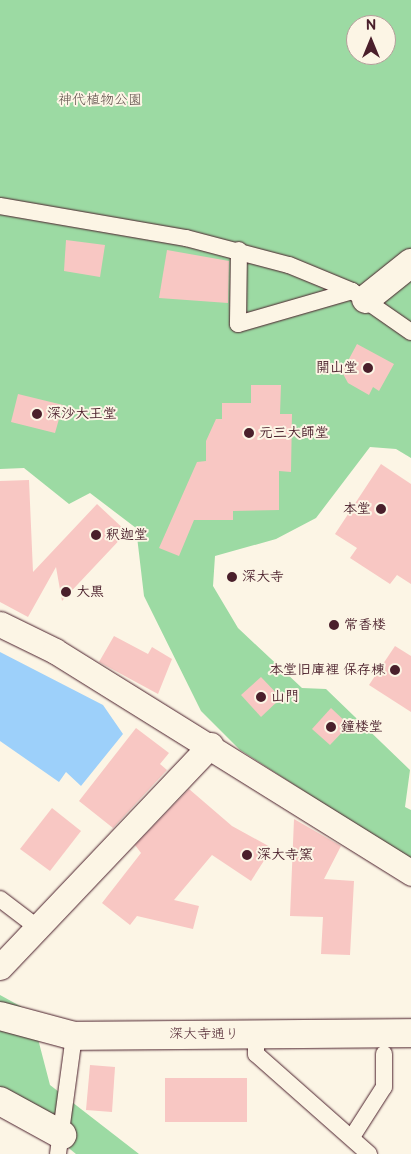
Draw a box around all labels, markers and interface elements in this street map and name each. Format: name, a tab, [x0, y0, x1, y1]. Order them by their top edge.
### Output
north arrow	[346, 15, 396, 65]
text: N	[366, 17, 376, 34]
park label: 神代植物公園	[58, 92, 142, 108]
place label: 開山堂	[316, 360, 358, 376]
marker: 開山堂	[362, 362, 374, 374]
place label: 深沙大王堂	[47, 406, 117, 422]
marker: 深沙大王堂	[31, 408, 43, 420]
place label: 元三大師堂	[259, 425, 329, 441]
marker: 元三大師堂	[243, 427, 255, 439]
place label: 本堂	[343, 501, 371, 517]
marker: 本堂	[375, 503, 387, 515]
place label: 釈迦堂	[106, 527, 148, 543]
marker: 釈迦堂	[90, 529, 102, 541]
place label: 深大寺	[242, 569, 284, 585]
marker: 深大寺	[226, 571, 238, 583]
place label: 大黒	[76, 584, 104, 600]
marker: 大黒	[60, 586, 72, 598]
place label: 常香楼	[344, 617, 386, 633]
marker: 常香楼	[328, 619, 340, 631]
place label: 本堂旧庫裡 保存棟	[269, 662, 385, 678]
marker: 本堂旧庫裡 保存棟	[389, 664, 401, 676]
place label: 山門	[271, 689, 299, 705]
marker: 山門	[255, 691, 267, 703]
place label: 鐘楼堂	[341, 719, 383, 735]
marker: 鐘楼堂	[325, 721, 337, 733]
place label: 深大寺窯	[257, 847, 313, 863]
marker: 深大寺窯	[241, 849, 253, 861]
street label: 深大寺通り	[169, 1026, 239, 1042]

